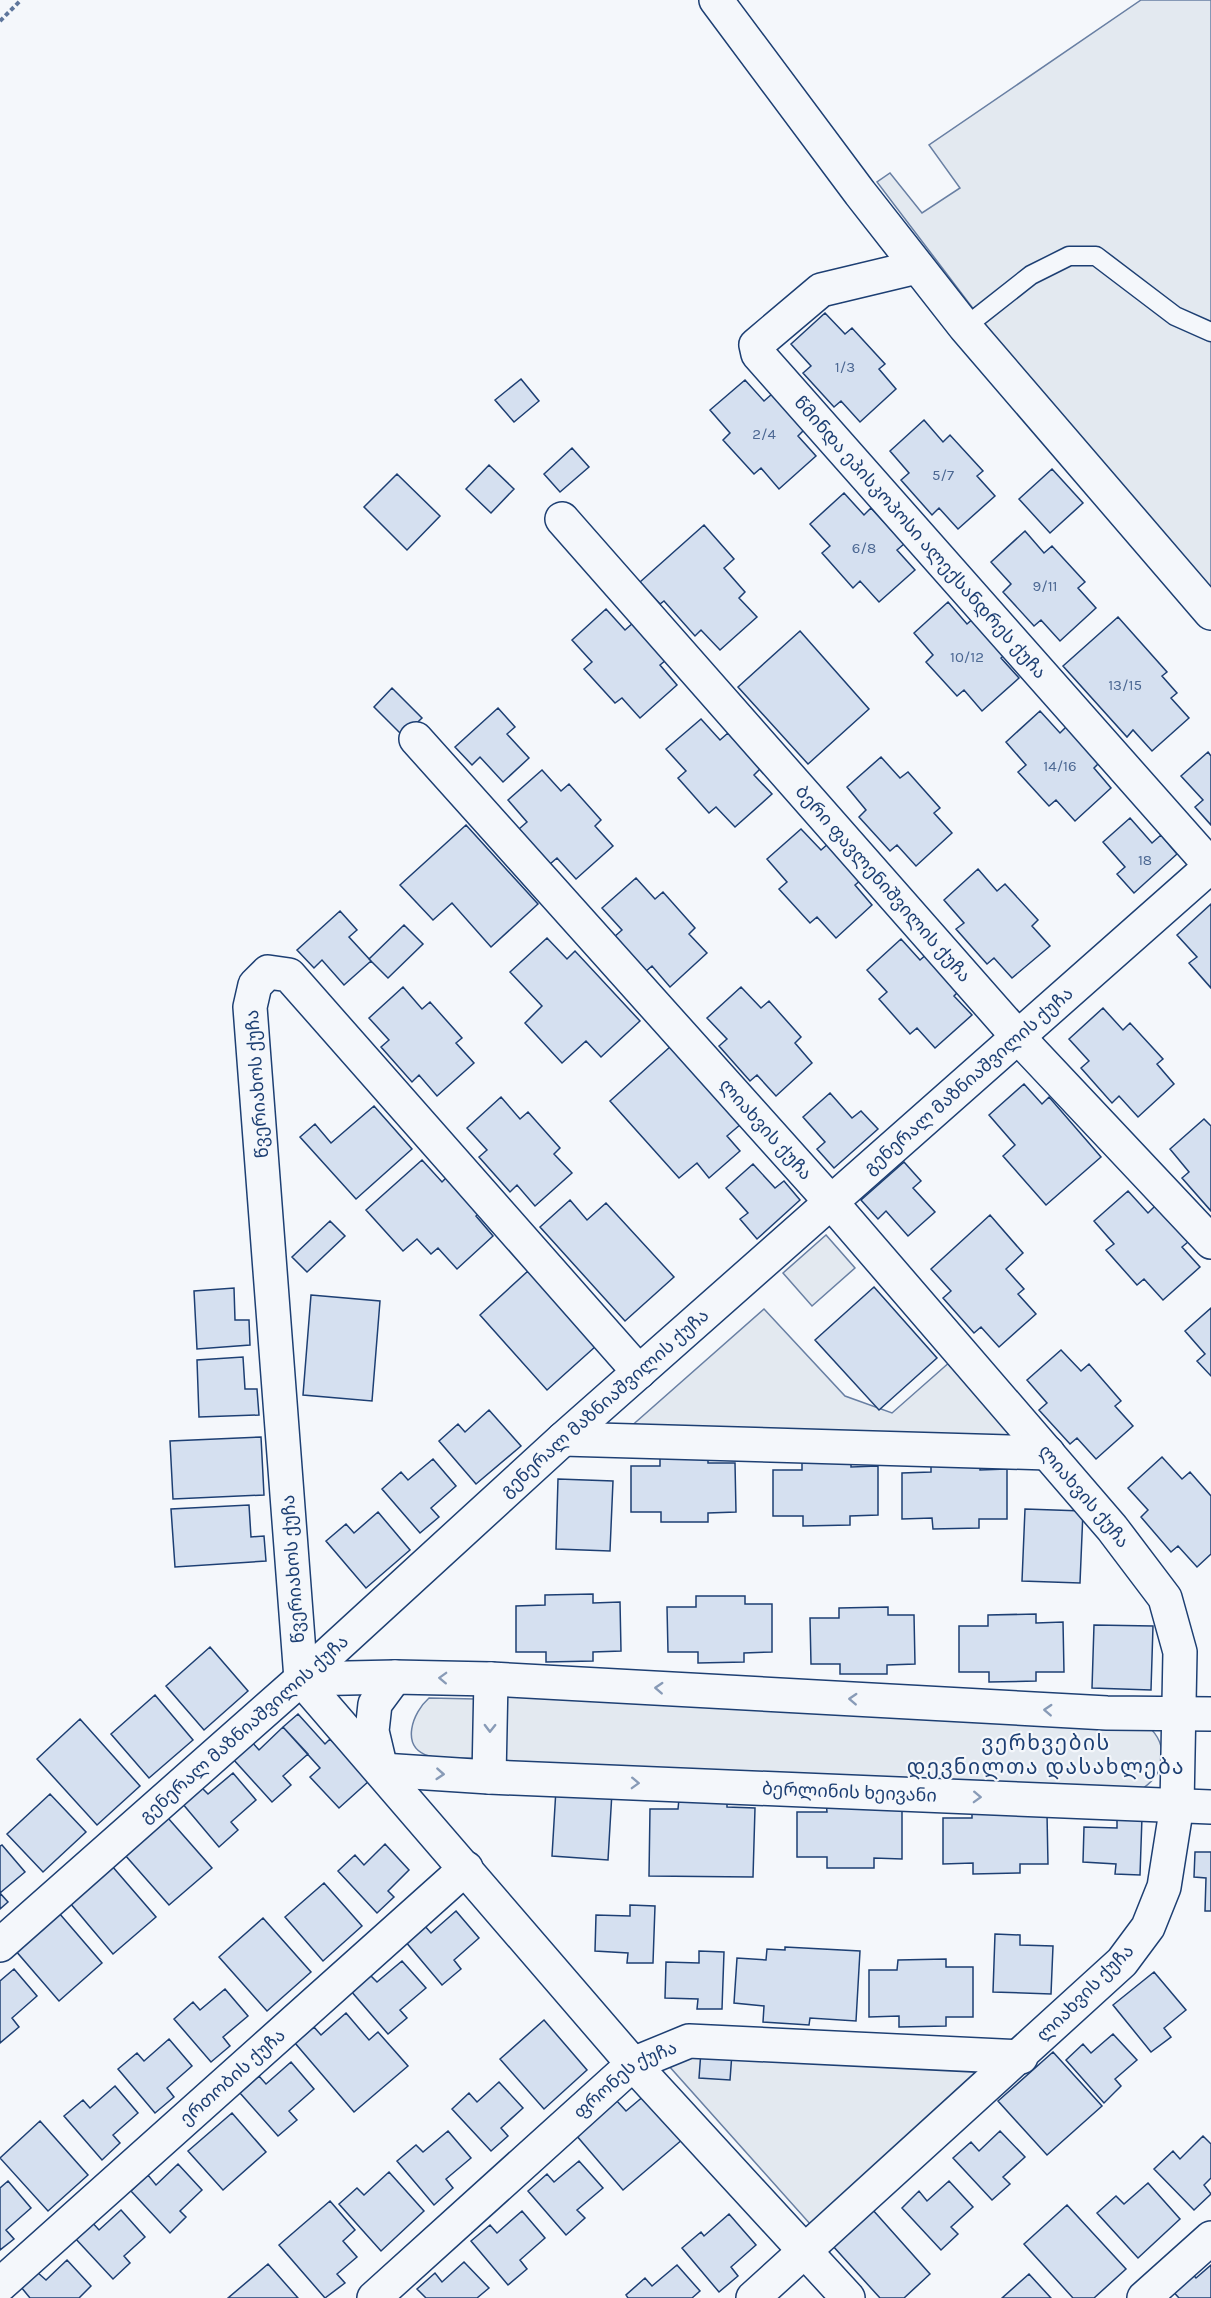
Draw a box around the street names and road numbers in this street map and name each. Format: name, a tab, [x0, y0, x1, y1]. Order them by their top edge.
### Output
street label: წმინდა ეპისკოპოსი ალექსანდრეს ქუჩა	[789, 392, 1051, 683]
street label: ბერი ფავლენიშვილის ქუჩა	[791, 781, 976, 987]
street label: გენერალ მაზნიაშვილის ქუჩა	[859, 982, 1077, 1179]
street label: წვერიახოს ქუჩა	[241, 1009, 273, 1159]
street label: ლიახვის ქუჩა	[715, 1074, 817, 1184]
street label: გენერალ მაზნიაშვილის ქუჩა	[496, 1304, 713, 1502]
street label: ლიახვის ქუჩა	[1034, 1440, 1134, 1552]
street label: წვერიახოს ქუჩა	[277, 1494, 309, 1644]
street label: გენერალ მაზნიაშვილის ქუჩა	[135, 1630, 353, 1827]
street label: ბერლინის ხეივანი	[762, 1777, 937, 1807]
street label: ლიახვის ქუჩა	[1032, 1940, 1138, 2046]
street label: ერთობის ქუჩა	[175, 2024, 290, 2130]
street label: ფრონეს ქუჩა	[569, 2036, 680, 2123]

